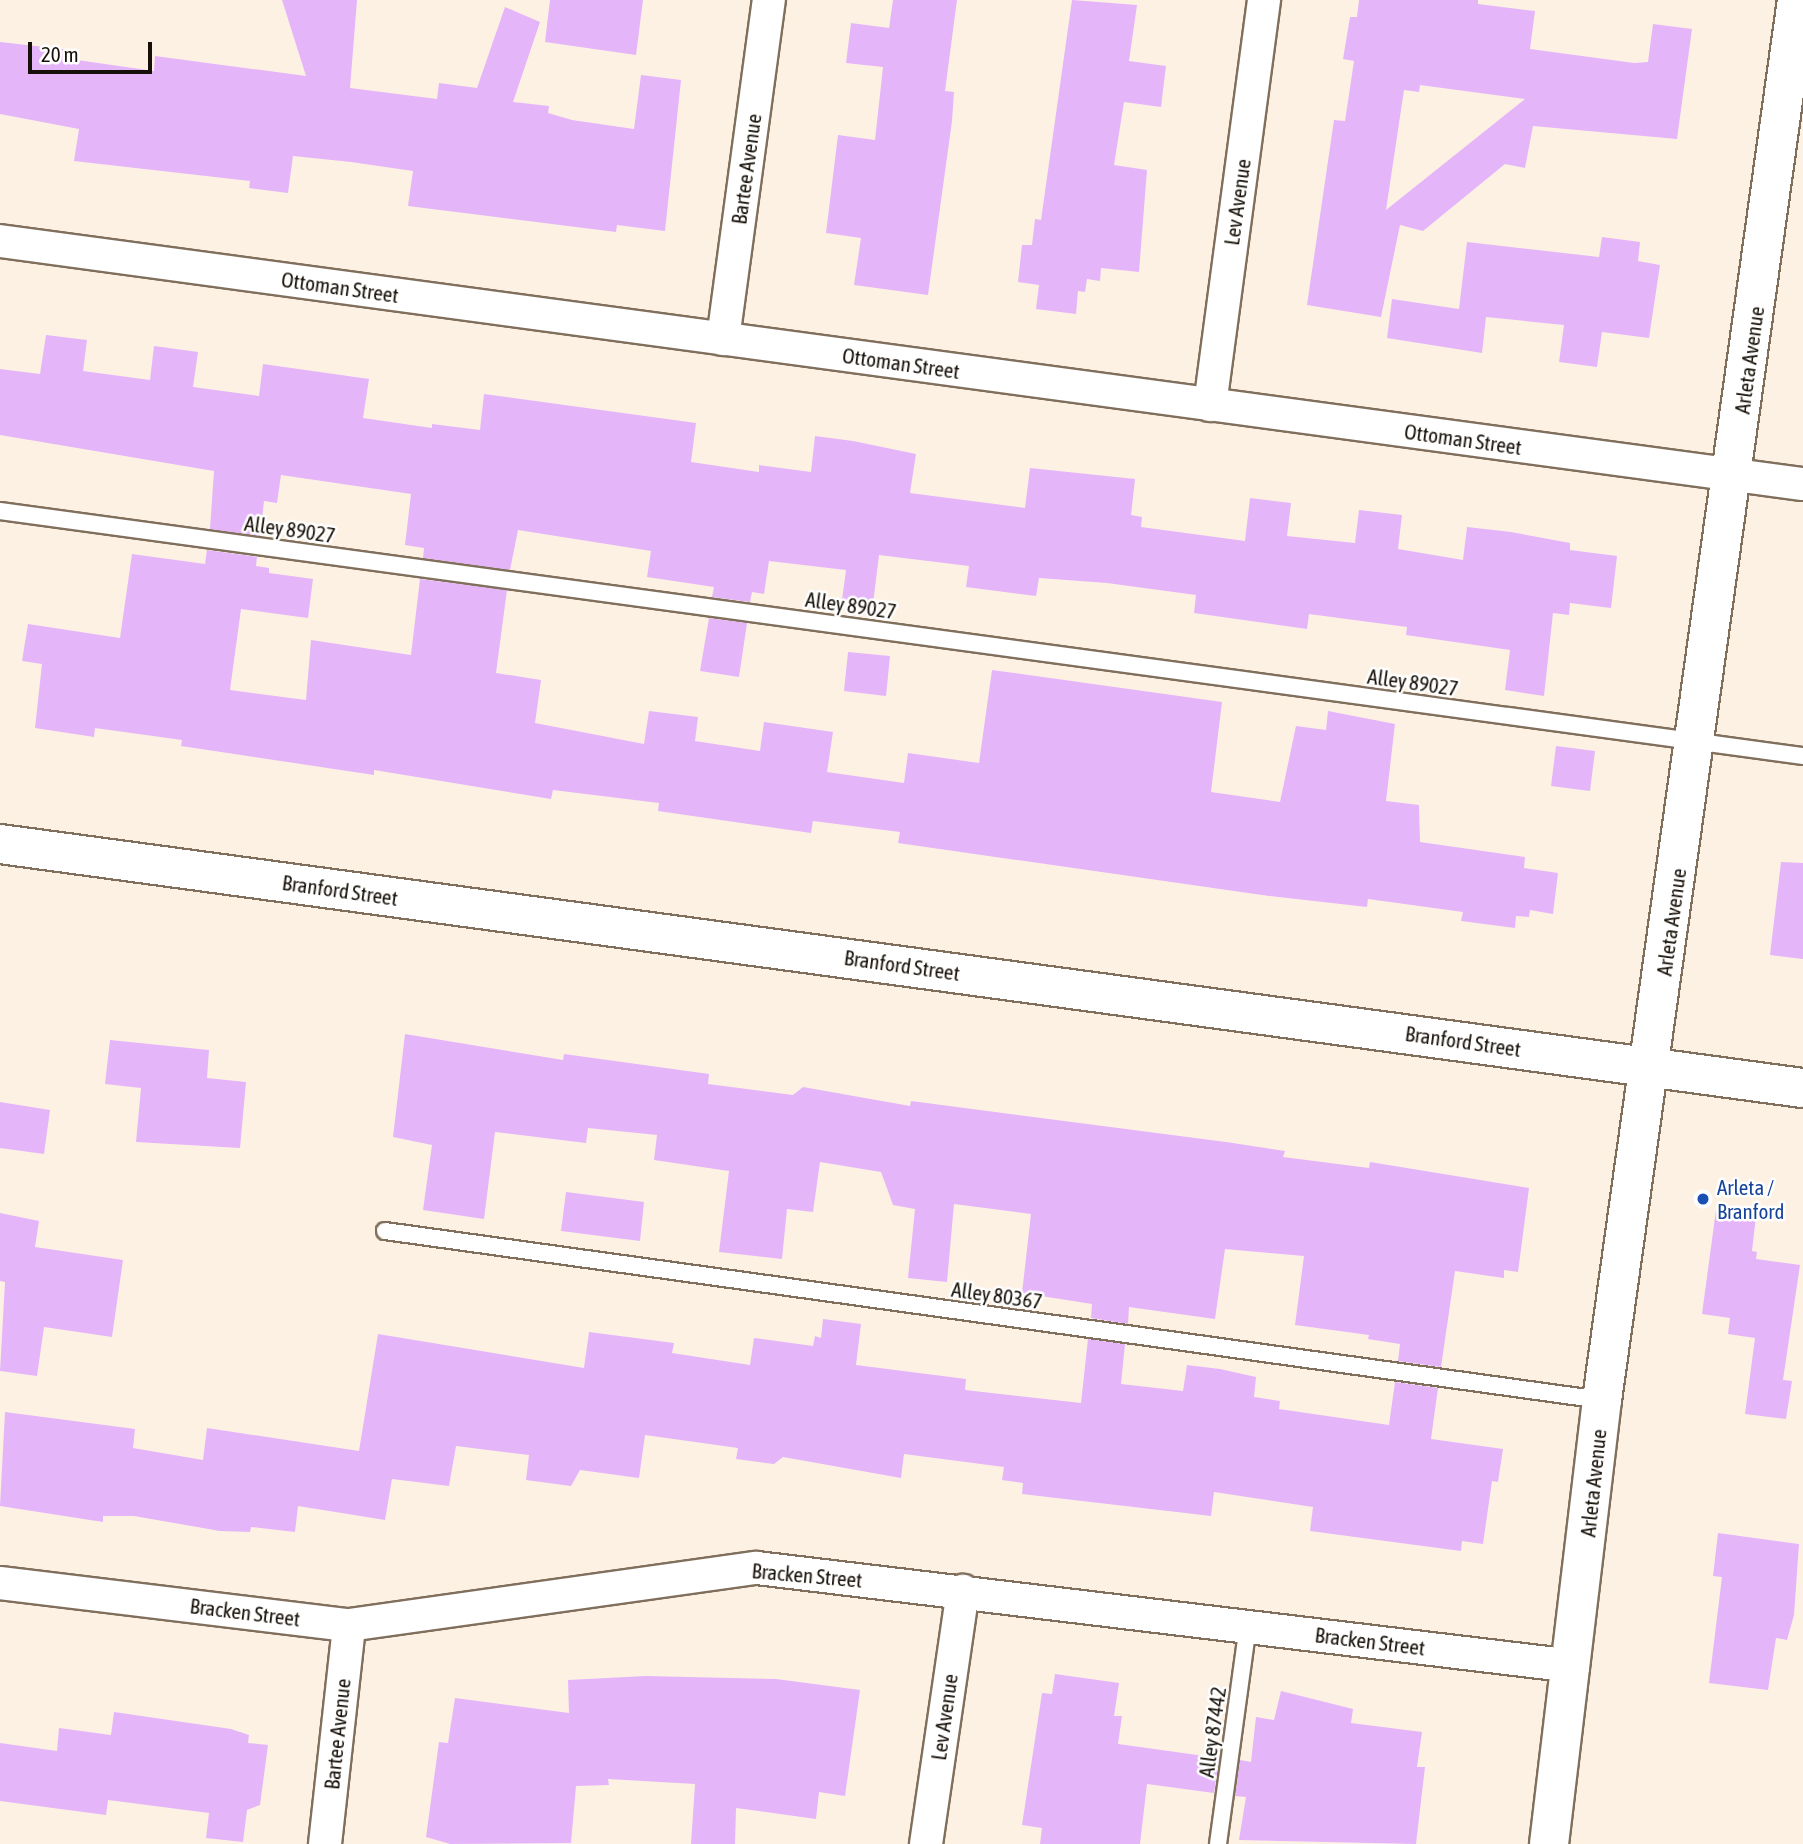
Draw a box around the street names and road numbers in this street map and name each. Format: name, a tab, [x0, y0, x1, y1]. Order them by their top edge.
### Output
street label: Bartee Avenue	[726, 112, 766, 226]
street label: Lev Avenue	[1218, 157, 1256, 247]
street label: Ottoman Street	[280, 266, 400, 308]
street label: Arleta Avenue	[1729, 305, 1769, 415]
street label: Ottoman Street	[841, 342, 961, 384]
street label: Ottoman Street	[1403, 418, 1523, 460]
street label: Alley 89027	[243, 510, 337, 548]
street label: Alley 89027	[804, 586, 898, 624]
street label: Alley 89027	[1366, 663, 1460, 701]
street label: Arleta Avenue	[1651, 867, 1691, 977]
street label: Branford Street	[281, 869, 399, 911]
street label: Branford Street	[843, 944, 961, 986]
street label: Branford Street	[1404, 1020, 1522, 1062]
street label: Alley 80367	[950, 1276, 1044, 1314]
street label: Arleta Avenue	[1575, 1428, 1611, 1538]
street label: Bracken Street	[751, 1558, 863, 1592]
street label: Bracken Street	[189, 1593, 301, 1631]
street label: Bracken Street	[1314, 1622, 1426, 1660]
street label: Lev Avenue	[925, 1672, 963, 1762]
street label: Bartee Avenue	[319, 1677, 355, 1791]
street label: Alley 87442	[1193, 1685, 1231, 1779]

